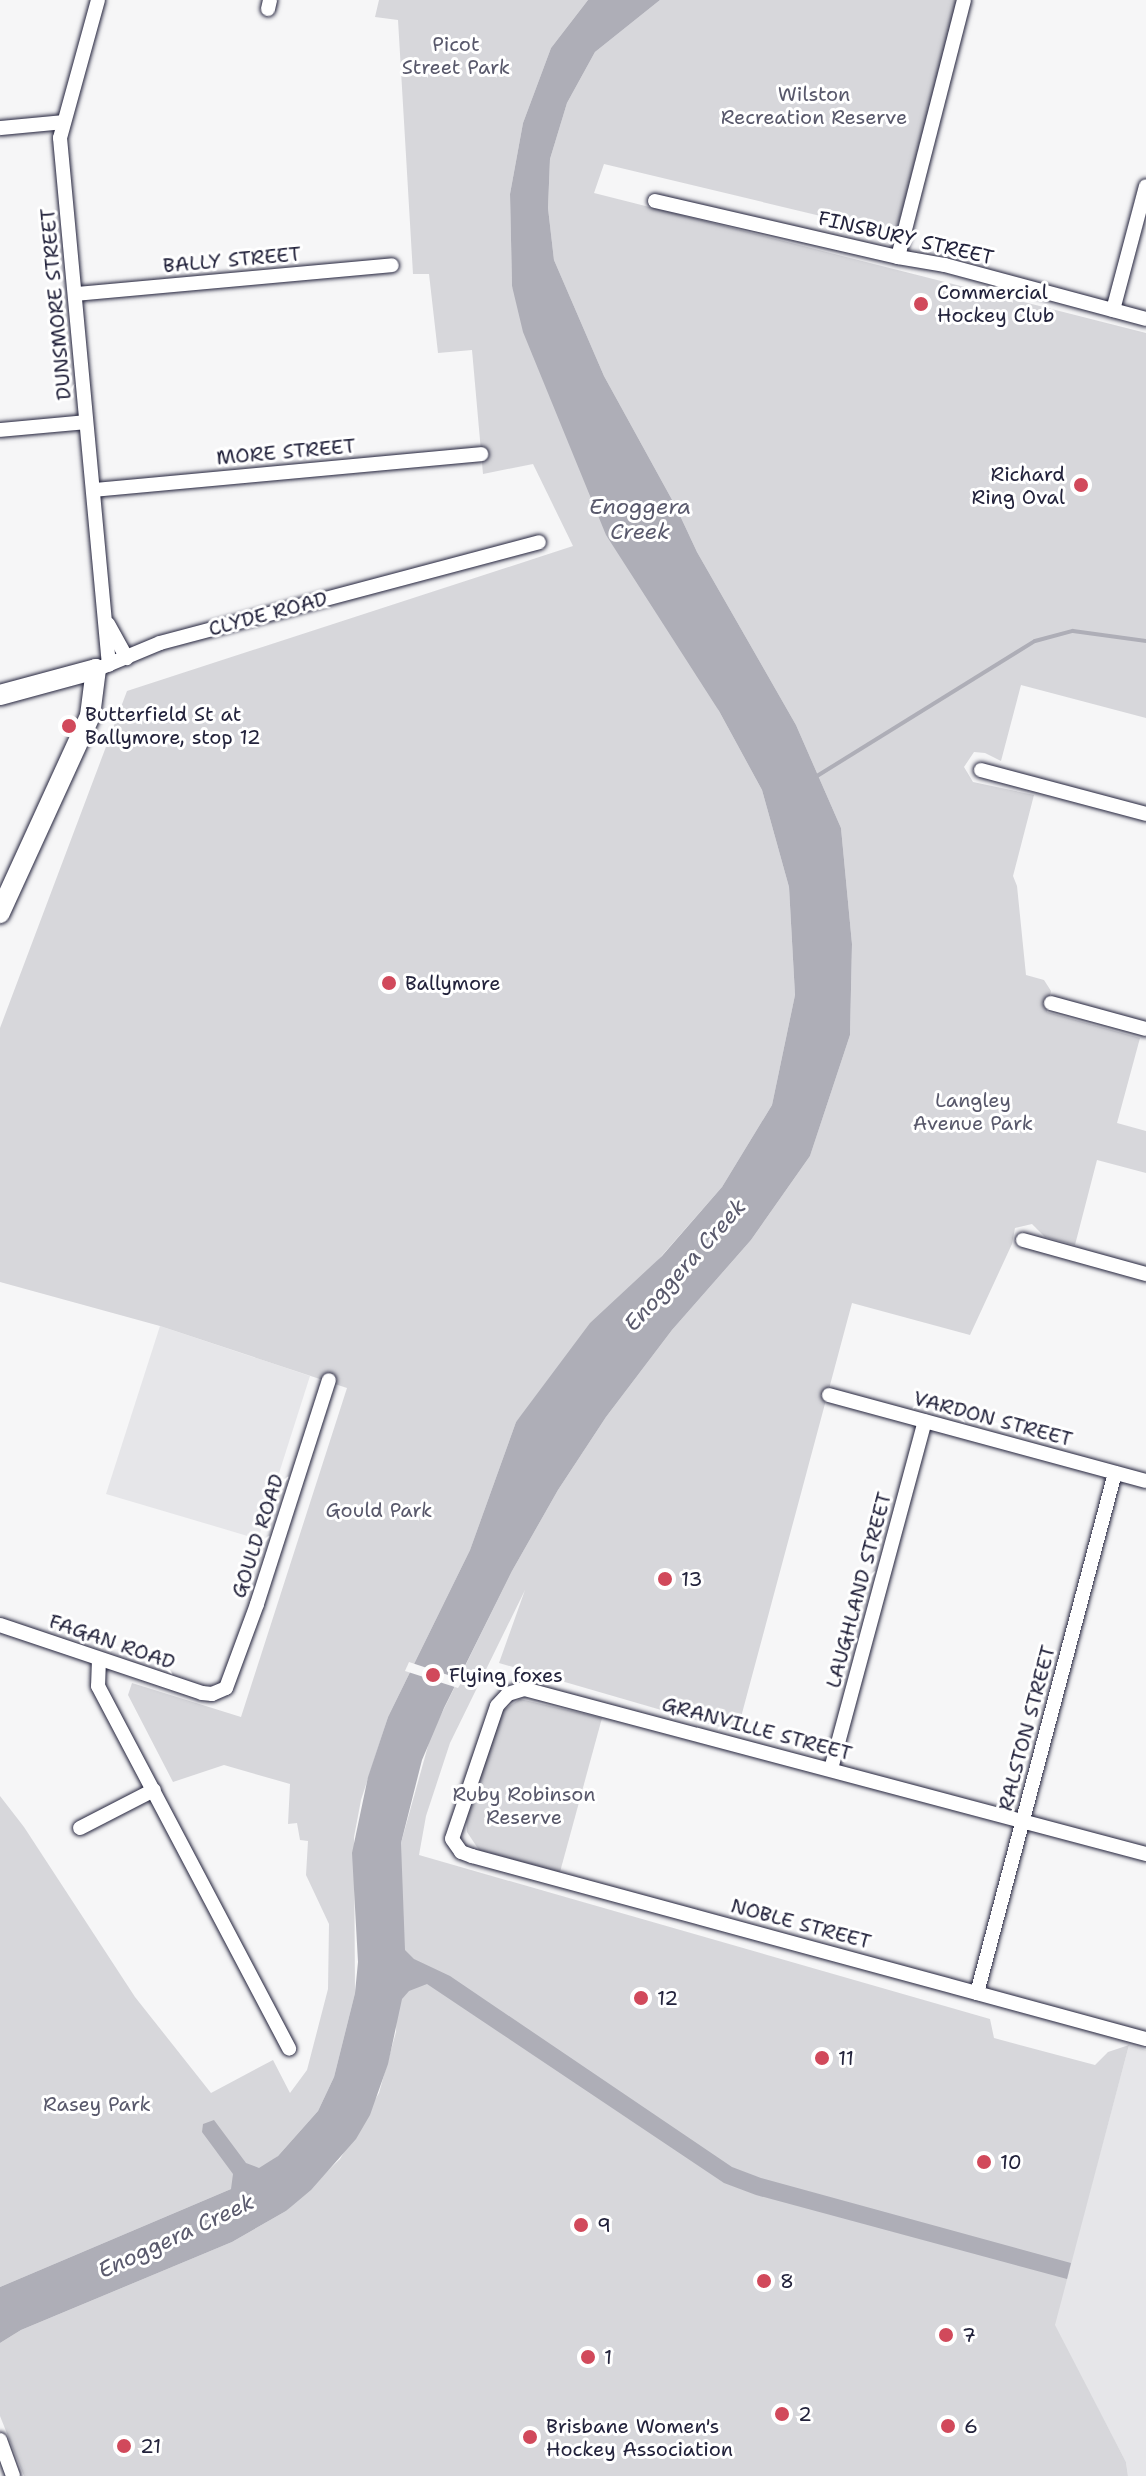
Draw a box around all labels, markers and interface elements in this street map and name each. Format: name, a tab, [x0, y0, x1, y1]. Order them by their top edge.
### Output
park label: Picot Street Park	[402, 33, 510, 80]
park label: Wilston Recreation Reserve	[721, 82, 907, 129]
street label: FINSBURY STREET	[816, 206, 996, 270]
street label: DUNSMORE STREET	[36, 207, 76, 401]
street label: BALLY STREET	[162, 242, 302, 278]
place label: Commercial Hockey Club	[937, 280, 1055, 327]
marker: Commercial Hockey Club	[912, 295, 930, 313]
street label: MORE STREET	[215, 434, 357, 470]
place label: Richard Ring Oval	[972, 462, 1065, 509]
marker: Richard Ring Oval	[1072, 476, 1090, 494]
water label: Enoggera Creek	[589, 493, 691, 544]
street label: CLYDE ROAD	[206, 587, 330, 641]
place label: Butterfield St at Ballymore, stop 12	[85, 702, 261, 749]
marker: Butterfield St at Ballymore, stop 12	[60, 717, 78, 735]
place label: Ballymore	[405, 971, 501, 995]
marker: Ballymore	[380, 974, 398, 992]
park label: Langley Avenue Park	[913, 1088, 1033, 1135]
water label: Enoggera Creek	[619, 1193, 751, 1337]
street label: VARDON STREET	[911, 1386, 1075, 1452]
street label: GOULD ROAD	[227, 1471, 289, 1601]
street label: LAUGHLAND STREET	[821, 1489, 897, 1691]
park label: Gould Park	[325, 1498, 433, 1522]
place label: 13	[681, 1567, 702, 1591]
marker: 13	[656, 1570, 674, 1588]
street label: FAGAN ROAD	[46, 1609, 178, 1675]
street label: RALSTON STREET	[993, 1643, 1061, 1813]
place label: Flying foxes	[449, 1663, 563, 1687]
marker: Flying foxes	[424, 1666, 442, 1684]
street label: GRANVILLE STREET	[659, 1692, 855, 1766]
park label: Ruby Robinson Reserve	[452, 1782, 596, 1829]
street label: NOBLE STREET	[728, 1894, 874, 1954]
place label: 12	[657, 1986, 678, 2010]
marker: 12	[632, 1989, 650, 2007]
place label: 11	[838, 2046, 854, 2070]
marker: 11	[813, 2049, 831, 2067]
park label: Rasey Park	[43, 2092, 151, 2116]
place label: 10	[1000, 2150, 1022, 2174]
marker: 10	[975, 2153, 993, 2171]
water label: Enoggera Creek	[94, 2188, 258, 2284]
place label: 9	[597, 2213, 611, 2237]
marker: 9	[572, 2216, 590, 2234]
place label: 8	[780, 2269, 794, 2293]
marker: 8	[755, 2272, 773, 2290]
place label: 7	[962, 2323, 976, 2347]
marker: 7	[937, 2326, 955, 2344]
place label: 1	[604, 2345, 612, 2369]
marker: 1	[579, 2348, 597, 2366]
place label: 2	[798, 2402, 812, 2426]
marker: 2	[773, 2405, 791, 2423]
place label: Brisbane Women's Hockey Association	[546, 2414, 733, 2461]
place label: 6	[964, 2414, 978, 2438]
marker: 6	[939, 2417, 957, 2435]
marker: Brisbane Women's Hockey Association	[521, 2428, 539, 2446]
place label: 21	[140, 2434, 161, 2458]
marker: 21	[115, 2437, 133, 2455]

